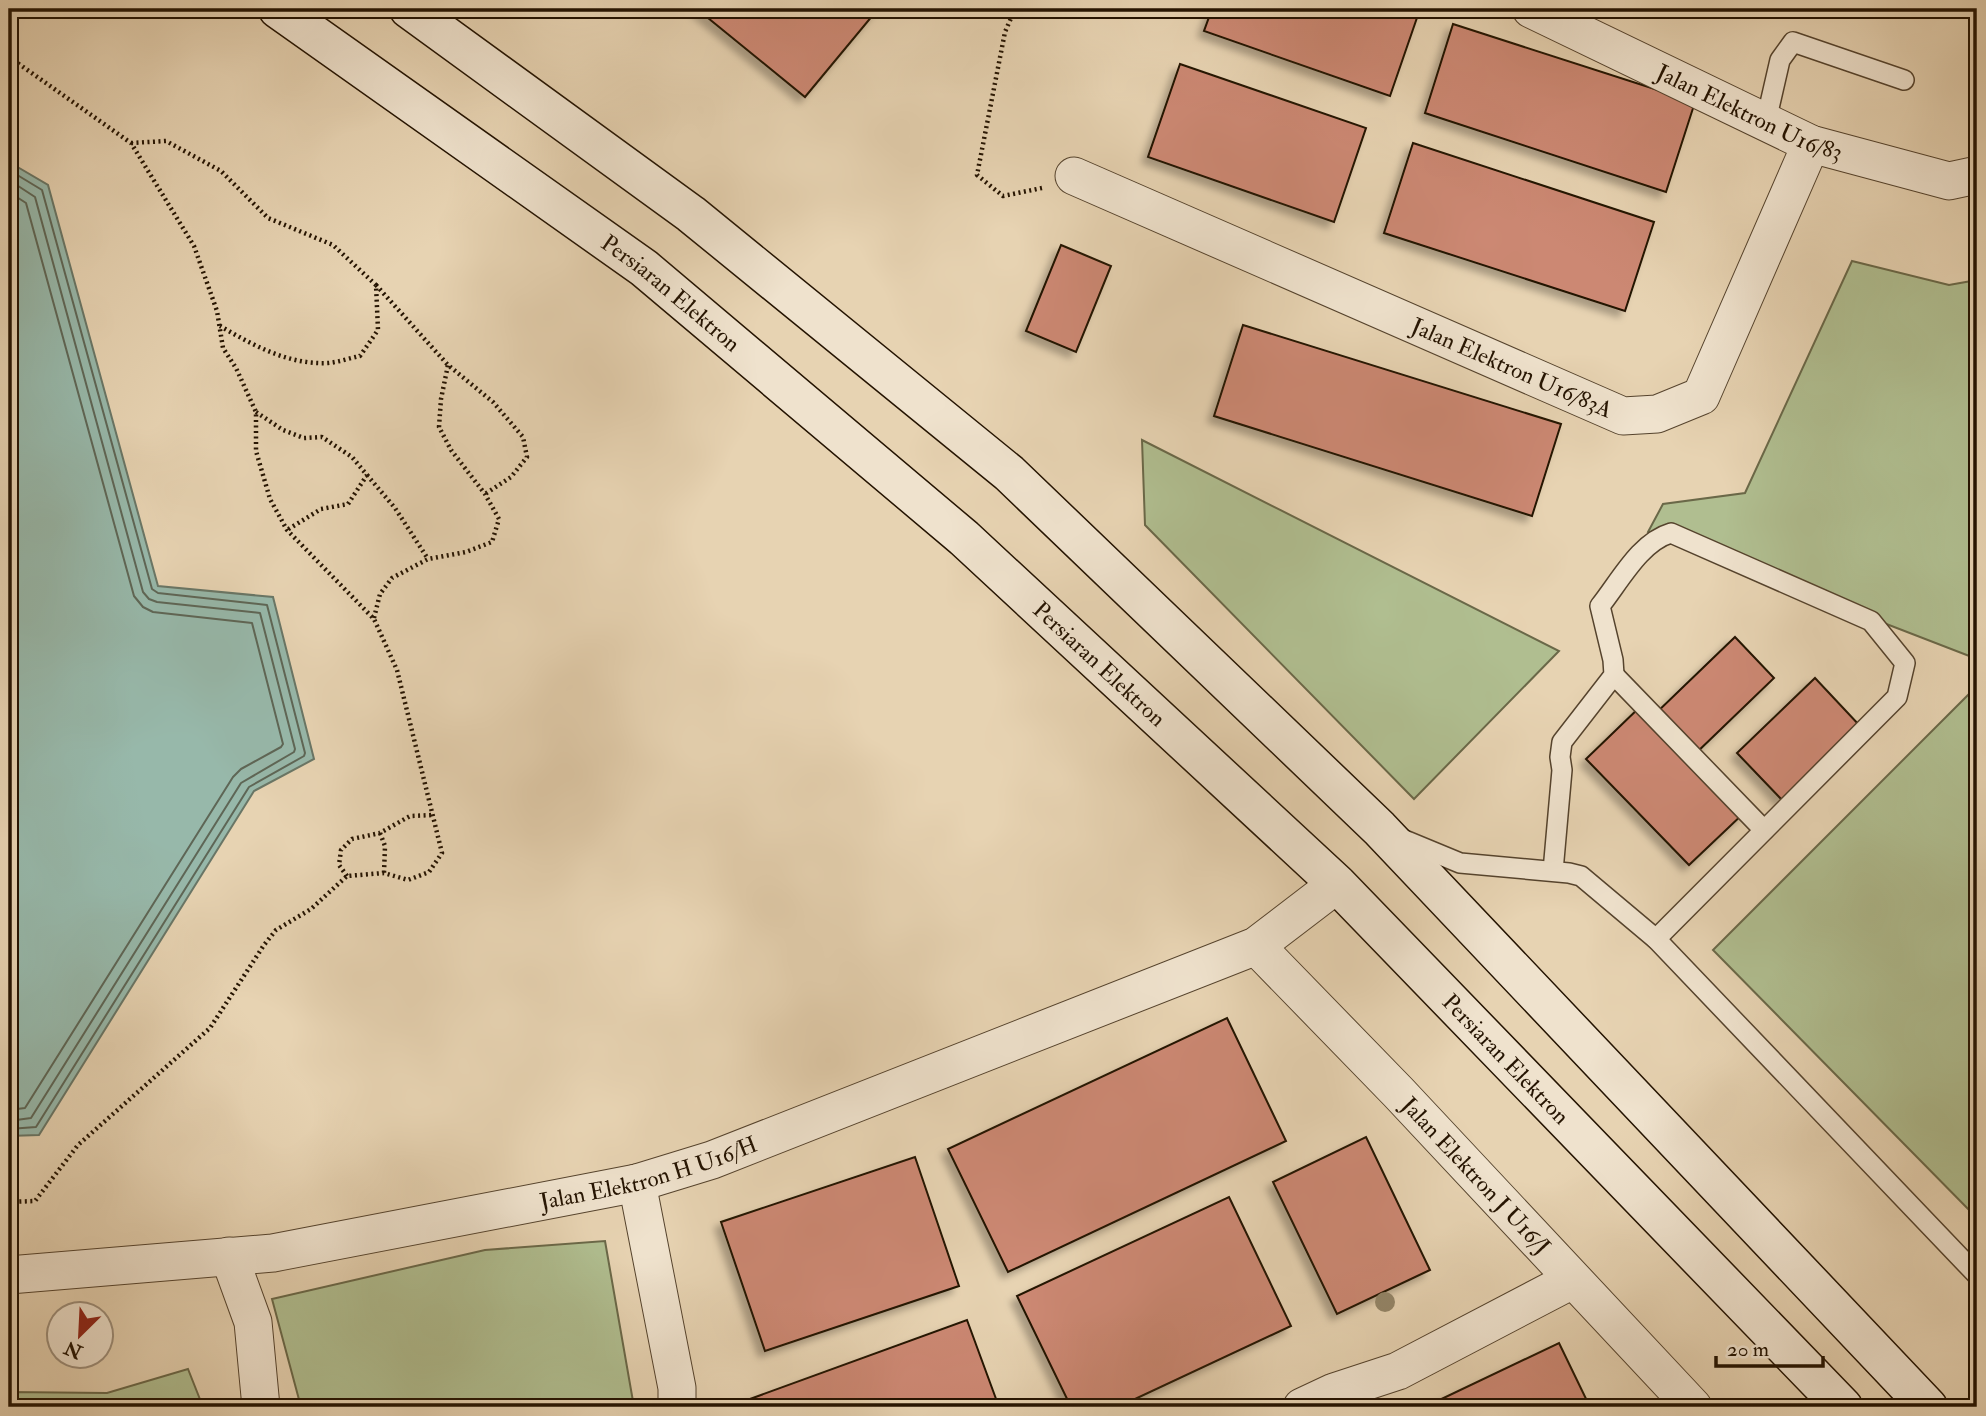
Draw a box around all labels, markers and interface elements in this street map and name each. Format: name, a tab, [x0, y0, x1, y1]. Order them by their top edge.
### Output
street label: Jalan Elektron U16/83	[1651, 57, 1846, 167]
street label: Persiaran Elektron	[595, 228, 746, 358]
street label: Jalan Elektron U16/83A	[1406, 311, 1617, 425]
street label: Persiaran Elektron	[1027, 595, 1172, 733]
street label: Persiaran Elektron	[1436, 988, 1576, 1131]
street label: Jalan Elektron J U16/J	[1394, 1090, 1557, 1261]
street label: Jalan Elektron H U16/H	[536, 1130, 761, 1217]
north arrow	[46, 1300, 116, 1370]
scale bar	[1716, 1325, 1823, 1369]
text: N	[60, 1335, 87, 1364]
text: 20 m	[1727, 1336, 1769, 1363]

